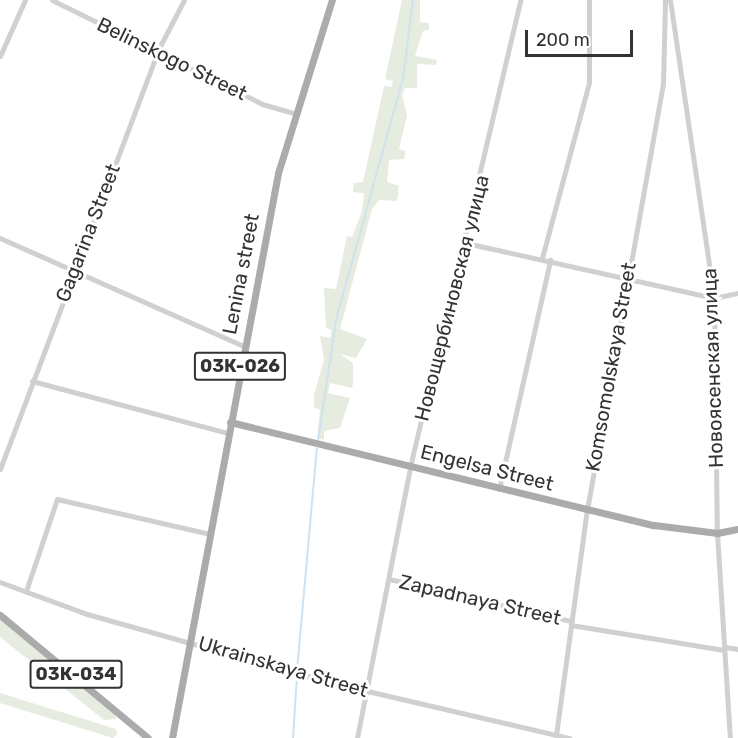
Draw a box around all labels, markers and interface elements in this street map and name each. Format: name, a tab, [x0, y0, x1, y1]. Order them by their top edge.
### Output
street label: Belinskogo Street	[93, 12, 251, 106]
scale bar	[528, 18, 636, 56]
text: 200 m	[536, 29, 590, 51]
street label: Gagarina Street	[51, 161, 125, 305]
street label: Новощербиновская улица	[410, 173, 494, 423]
street label: Lenina street	[218, 211, 264, 337]
street label: Komsomolskaya Street	[581, 261, 641, 473]
street label: Новоясенская улица	[698, 268, 728, 468]
road number: 03К-026	[194, 351, 286, 381]
street label: Engelsa Street	[418, 440, 556, 496]
street label: Zapadnaya Street	[397, 570, 563, 630]
street label: Ukrainskaya Street	[195, 631, 371, 703]
road number: 03К-034	[29, 659, 122, 689]

